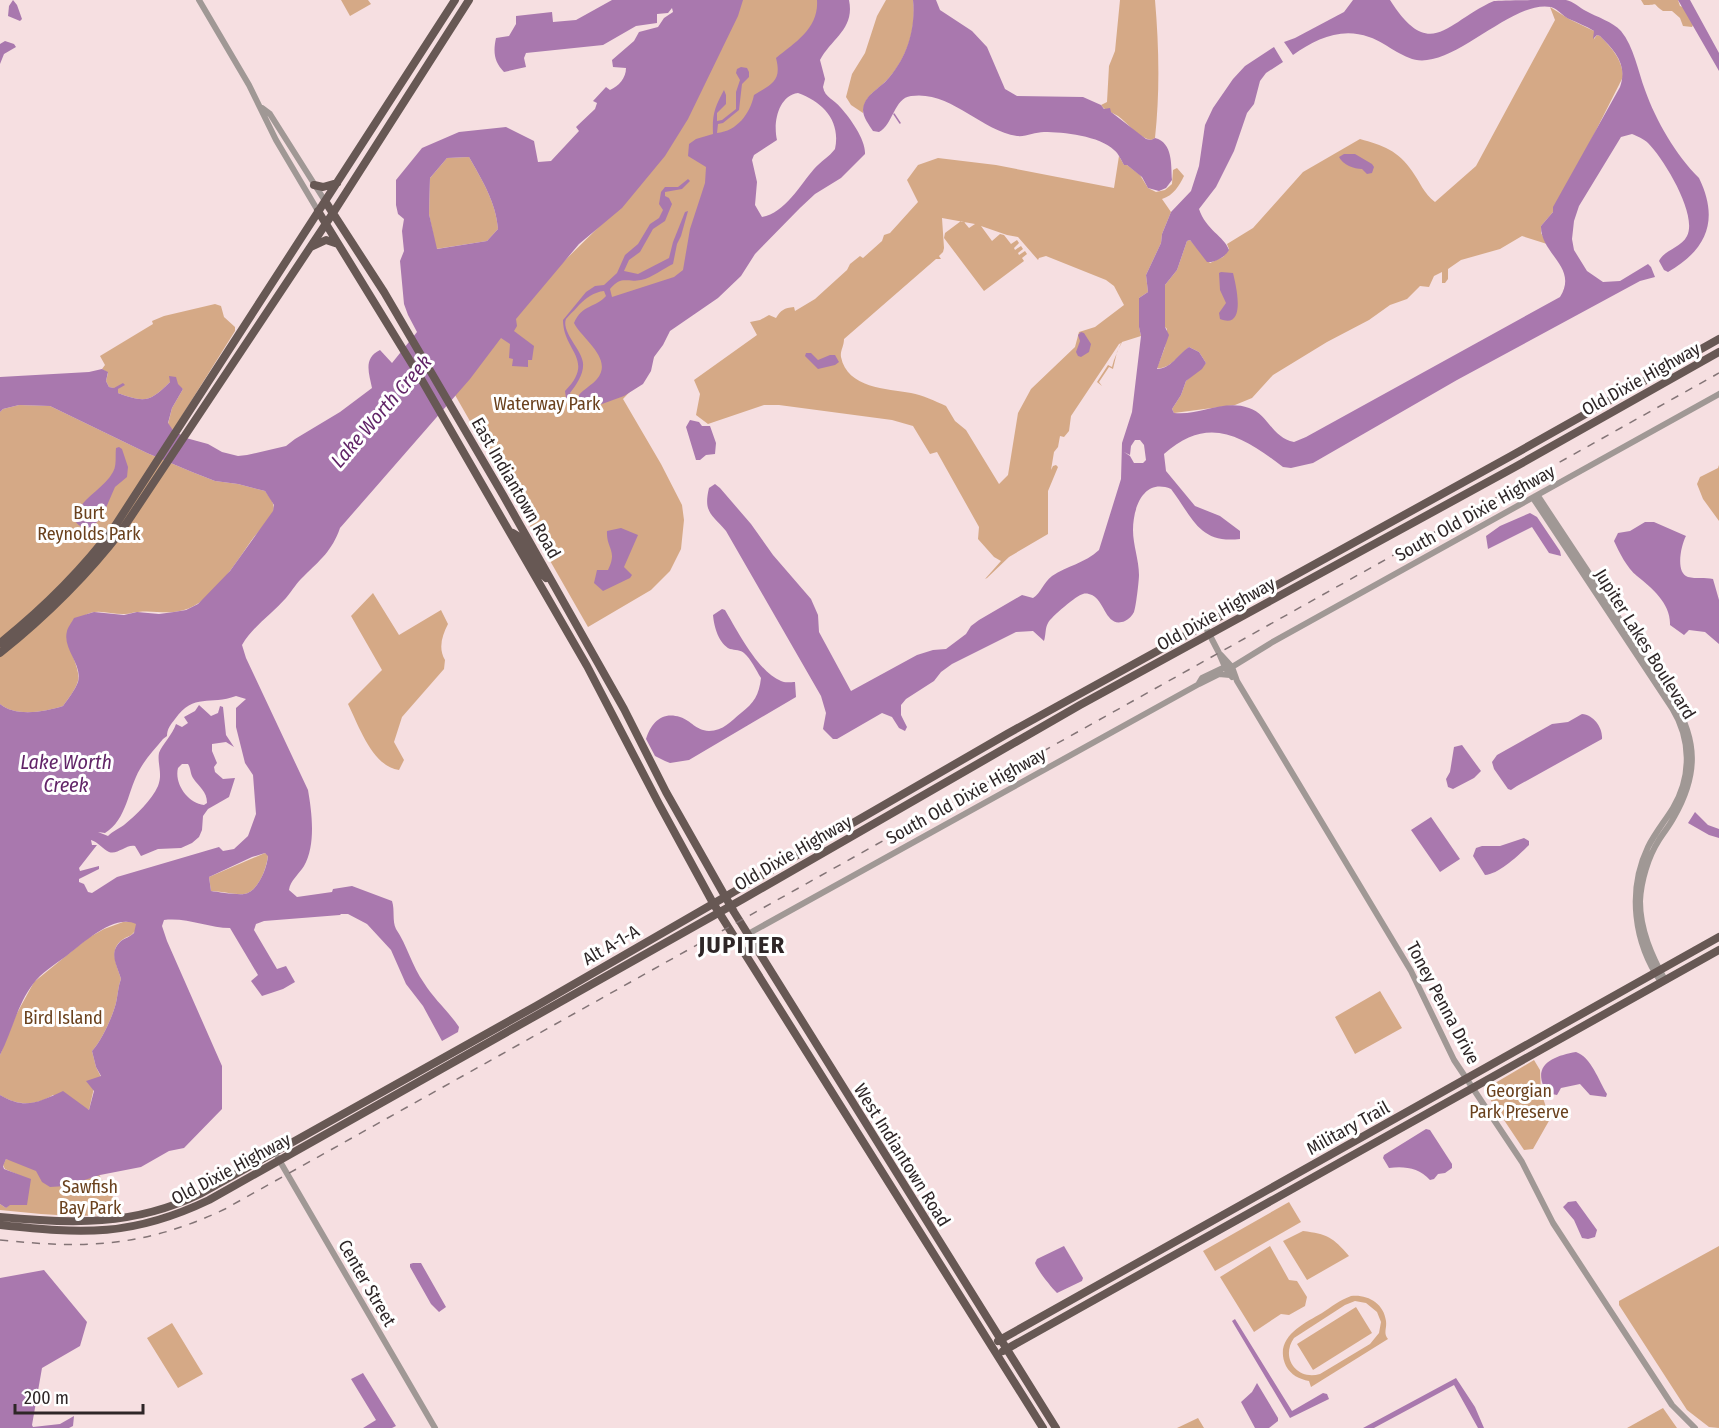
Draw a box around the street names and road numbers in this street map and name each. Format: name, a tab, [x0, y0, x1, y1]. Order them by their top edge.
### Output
street label: Old Dixie Highway	[1578, 337, 1704, 421]
street label: East Indiantown Road	[467, 414, 565, 562]
street label: South Old Dixie Highway	[1391, 460, 1559, 566]
street label: Jupiter Lakes Boulevard	[1590, 565, 1700, 723]
street label: Old Dixie Highway	[1153, 572, 1279, 656]
street label: South Old Dixie Highway	[882, 743, 1050, 849]
street label: Old Dixie Highway	[730, 810, 856, 896]
street label: Alt A-1-A	[579, 920, 644, 970]
street label: Toney Penna Drive	[1402, 938, 1485, 1068]
street label: West Indiantown Road	[849, 1079, 955, 1231]
street label: Military Trail	[1303, 1096, 1394, 1160]
street label: Old Dixie Highway	[168, 1128, 294, 1210]
street label: Center Street	[333, 1236, 401, 1330]

